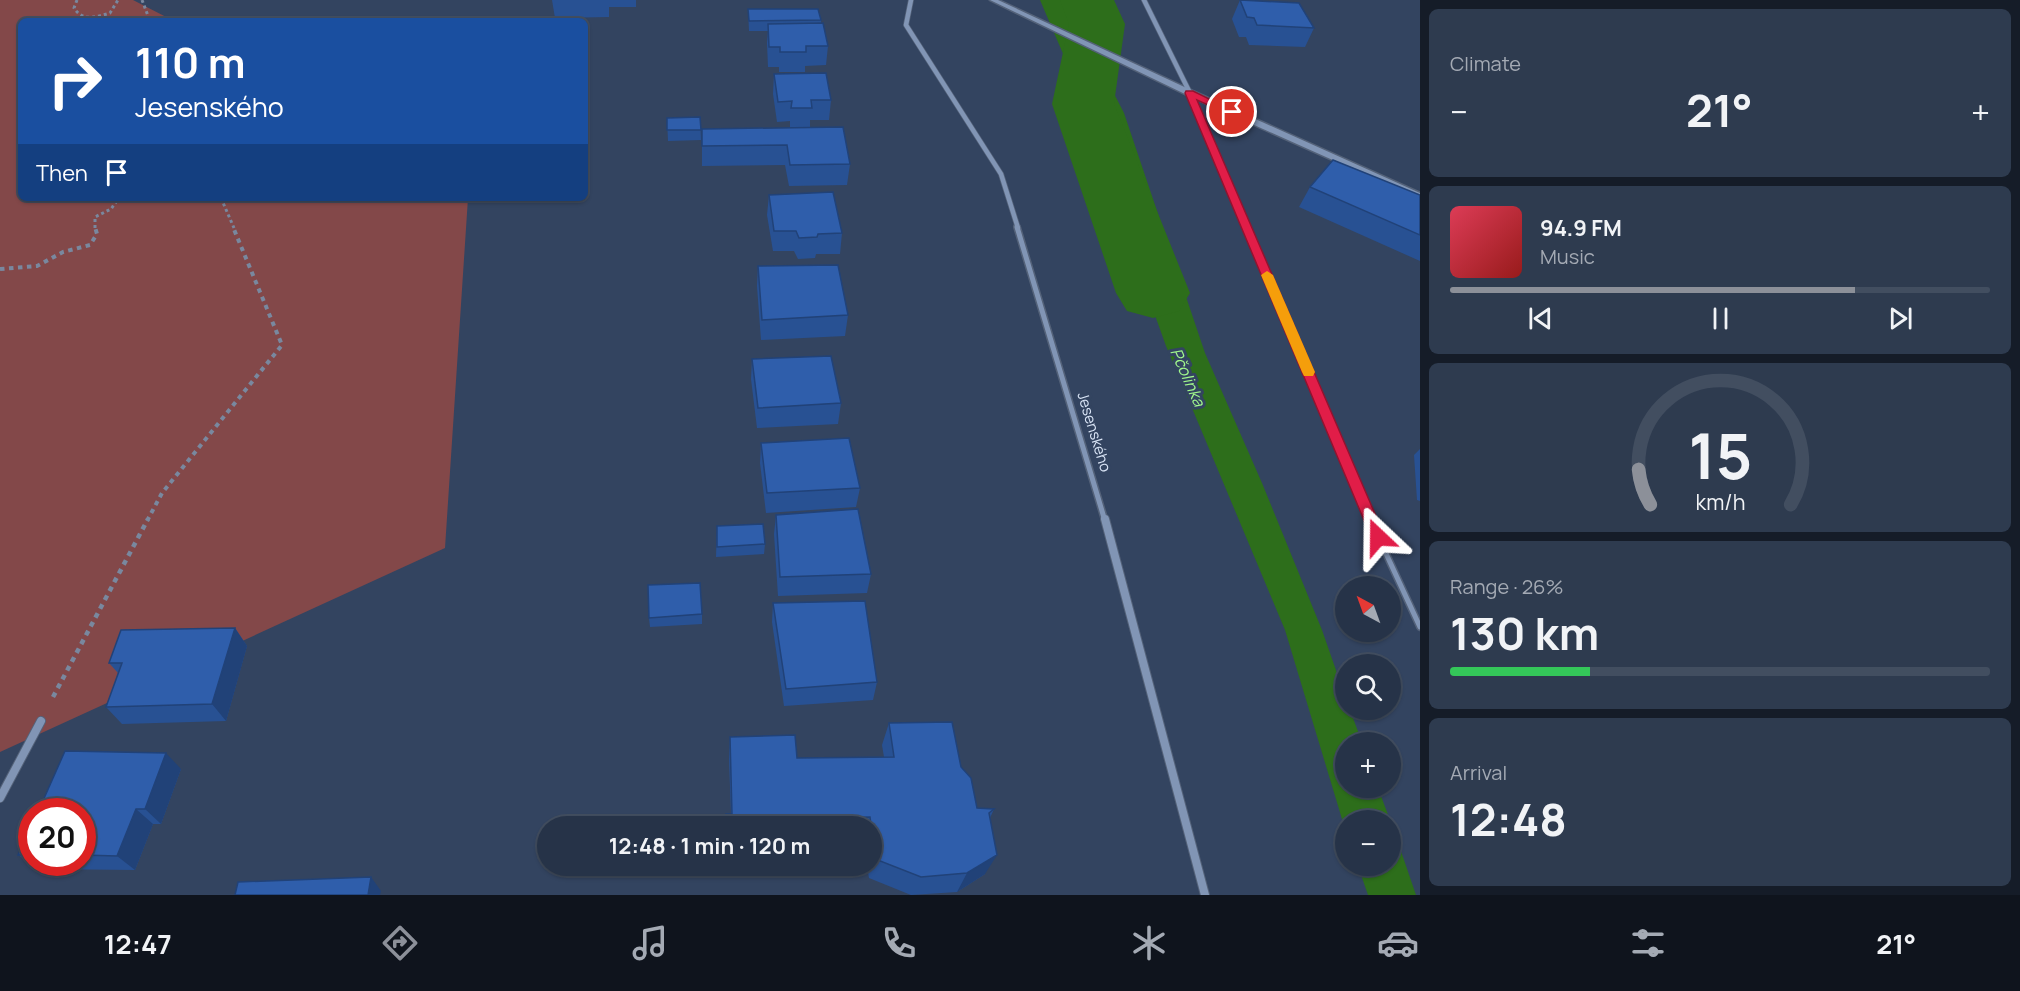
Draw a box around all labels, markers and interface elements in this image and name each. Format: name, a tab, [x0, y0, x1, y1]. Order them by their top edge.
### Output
text: 110 m	[135, 33, 246, 91]
icon: right	[36, 42, 114, 120]
text: Climate	[1450, 50, 1521, 77]
text: 21°	[1686, 79, 1753, 141]
pin	[1206, 86, 1257, 137]
text: Jesenského	[135, 88, 284, 125]
text: −	[1450, 89, 1468, 134]
text: +	[1971, 89, 1990, 134]
icon: arrive	[1215, 95, 1248, 128]
icon: arrive	[100, 156, 133, 189]
text: Then	[36, 158, 88, 188]
text: 94.9 FM	[1540, 213, 1622, 243]
text: Music	[1540, 243, 1595, 270]
icon: previous	[1524, 302, 1557, 335]
icon: pause	[1704, 302, 1737, 335]
icon: next	[1884, 302, 1917, 335]
water label: Pčolinka	[1165, 344, 1211, 411]
street label: Jesenského	[1072, 389, 1117, 475]
text: 15	[1688, 412, 1752, 498]
text: km/h	[1695, 487, 1745, 516]
position arrow	[1346, 505, 1410, 569]
text: Range · 26%	[1450, 573, 1564, 600]
north arrow	[1335, 576, 1401, 642]
map controls	[1335, 576, 1401, 876]
text: 130 km	[1450, 602, 1599, 664]
button: search	[1335, 654, 1401, 720]
button: +	[1335, 732, 1401, 798]
text: Arrival	[1450, 759, 1507, 786]
text: 12:48	[1450, 788, 1567, 850]
speed limit sign: 20	[18, 798, 96, 876]
button: −	[1335, 810, 1401, 876]
text: 12:48 · 1 min · 120 m	[609, 831, 810, 861]
icon: directions	[379, 922, 421, 964]
icon: music	[629, 922, 671, 964]
icon: phone	[878, 922, 920, 964]
icon: climate	[1128, 922, 1170, 964]
icon: car	[1377, 922, 1419, 964]
icon: filters	[1627, 922, 1669, 964]
text: 12:47	[104, 925, 172, 962]
text: 21°	[1876, 925, 1916, 962]

